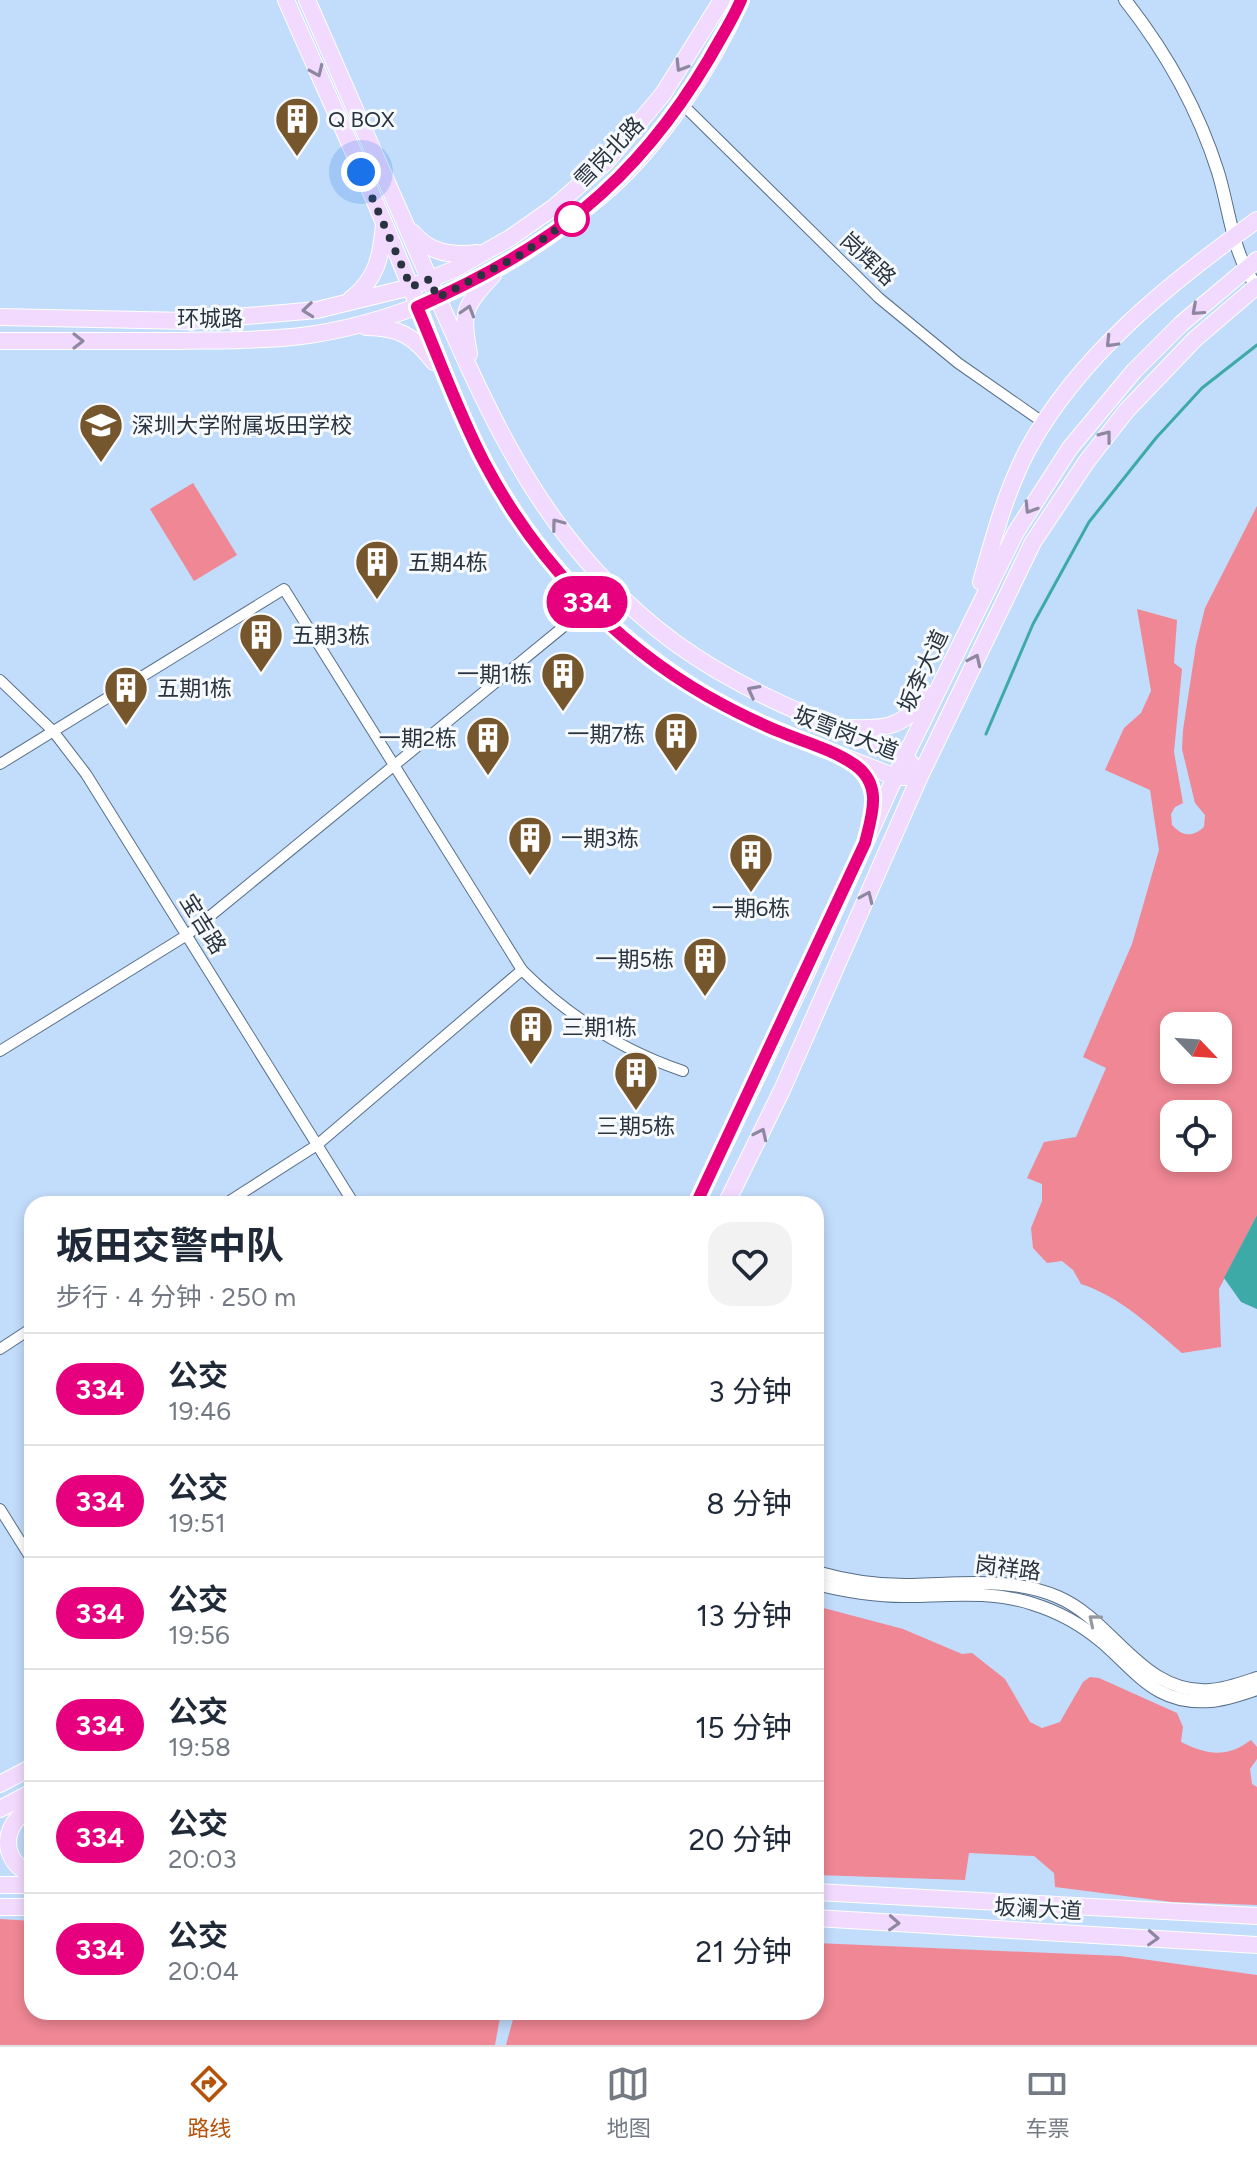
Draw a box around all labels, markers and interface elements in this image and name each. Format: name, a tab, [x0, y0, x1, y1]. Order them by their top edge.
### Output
one-way arrow	[675, 58, 690, 72]
one-way arrow	[307, 63, 323, 78]
building icon: Q BOX	[273, 95, 321, 158]
place label: Q BOX	[328, 106, 395, 133]
street label: 雪岗北路	[569, 111, 649, 193]
your location	[341, 152, 381, 192]
unlabelled marker	[555, 202, 589, 236]
street label: 岗辉路	[835, 227, 901, 291]
one-way arrow	[1191, 300, 1206, 314]
one-way arrow	[301, 302, 314, 319]
street label: 环城路	[177, 305, 243, 332]
one-way arrow	[459, 305, 475, 318]
one-way arrow	[72, 332, 85, 350]
one-way arrow	[1106, 333, 1121, 347]
school or university icon: 深圳大学附属坂田学校	[77, 401, 125, 464]
place label: 深圳大学附属坂田学校	[132, 412, 352, 439]
one-way arrow	[1096, 430, 1110, 445]
one-way arrow	[1025, 499, 1040, 514]
one-way arrow	[552, 519, 566, 533]
building icon: 五期4栋	[353, 538, 401, 601]
place label: 五期4栋	[408, 549, 488, 576]
line badge: 334	[541, 576, 633, 628]
text: 334	[563, 585, 611, 619]
building icon: 五期3栋	[237, 611, 285, 674]
place label: 五期3栋	[292, 622, 370, 649]
street label: 坂李大道	[892, 625, 954, 717]
building icon: 一期1栋	[539, 650, 587, 713]
one-way arrow	[965, 654, 981, 669]
place label: 一期1栋	[457, 661, 532, 688]
building icon: 五期1栋	[102, 664, 150, 727]
place label: 五期1栋	[157, 675, 232, 702]
one-way arrow	[747, 686, 762, 701]
street label: 坂雪岗大道	[790, 701, 902, 765]
building icon: 一期7栋	[652, 710, 700, 773]
building icon: 一期2栋	[464, 714, 512, 777]
place label: 一期7栋	[567, 721, 645, 748]
place label: 一期2栋	[379, 725, 457, 752]
building icon: 一期3栋	[506, 814, 554, 877]
place label: 一期3栋	[561, 825, 639, 852]
building icon: 一期6栋	[727, 831, 775, 894]
street label: 宝吉路	[174, 889, 232, 959]
one-way arrow	[857, 891, 873, 905]
place label: 一期6栋	[712, 895, 790, 922]
building icon: 一期5栋	[681, 935, 729, 998]
place label: 一期5栋	[595, 946, 674, 973]
building icon: 三期1栋	[507, 1003, 555, 1066]
north arrow	[1160, 1012, 1232, 1084]
map controls	[1160, 1012, 1232, 1172]
place label: 三期1栋	[562, 1014, 637, 1041]
building icon: 三期5栋	[612, 1049, 660, 1112]
button: locate	[1160, 1100, 1232, 1172]
place label: 三期5栋	[597, 1113, 675, 1140]
one-way arrow	[751, 1128, 767, 1143]
button: heart	[708, 1222, 792, 1306]
text: 坂田交警中队	[56, 1223, 284, 1269]
text: 步行 · 4 分钟 · 250 m	[56, 1281, 296, 1313]
text: 公交	[168, 1357, 228, 1394]
text: 334	[76, 1372, 124, 1406]
text: 3 分钟	[708, 1373, 792, 1410]
text: 19:46	[168, 1395, 231, 1427]
text: 公交	[168, 1469, 228, 1506]
text: 334	[76, 1484, 124, 1518]
text: 8 分钟	[706, 1485, 792, 1522]
text: 19:51	[168, 1507, 226, 1539]
street label: 岗祥路	[974, 1551, 1042, 1585]
text: 公交	[168, 1581, 228, 1618]
text: 334	[76, 1596, 124, 1630]
text: 13 分钟	[696, 1597, 792, 1634]
one-way arrow	[1089, 1615, 1103, 1630]
text: 19:56	[168, 1619, 230, 1651]
text: 公交	[168, 1693, 228, 1730]
text: 334	[76, 1708, 124, 1742]
text: 15 分钟	[695, 1709, 792, 1746]
text: 19:58	[168, 1731, 231, 1763]
text: 公交	[168, 1805, 228, 1842]
text: 334	[76, 1820, 124, 1854]
text: 20 分钟	[689, 1821, 792, 1858]
text: 20:03	[168, 1843, 237, 1875]
street label: 坂澜大道	[993, 1893, 1083, 1925]
one-way arrow	[888, 1914, 901, 1931]
text: 公交	[168, 1917, 228, 1954]
one-way arrow	[1147, 1930, 1160, 1947]
text: 334	[76, 1932, 124, 1966]
text: 21 分钟	[695, 1933, 792, 1970]
text: 20:04	[168, 1955, 239, 1987]
tab: 路线	[187, 2062, 232, 2142]
tab: 地图	[606, 2062, 651, 2142]
tab: 车票	[1025, 2062, 1070, 2142]

